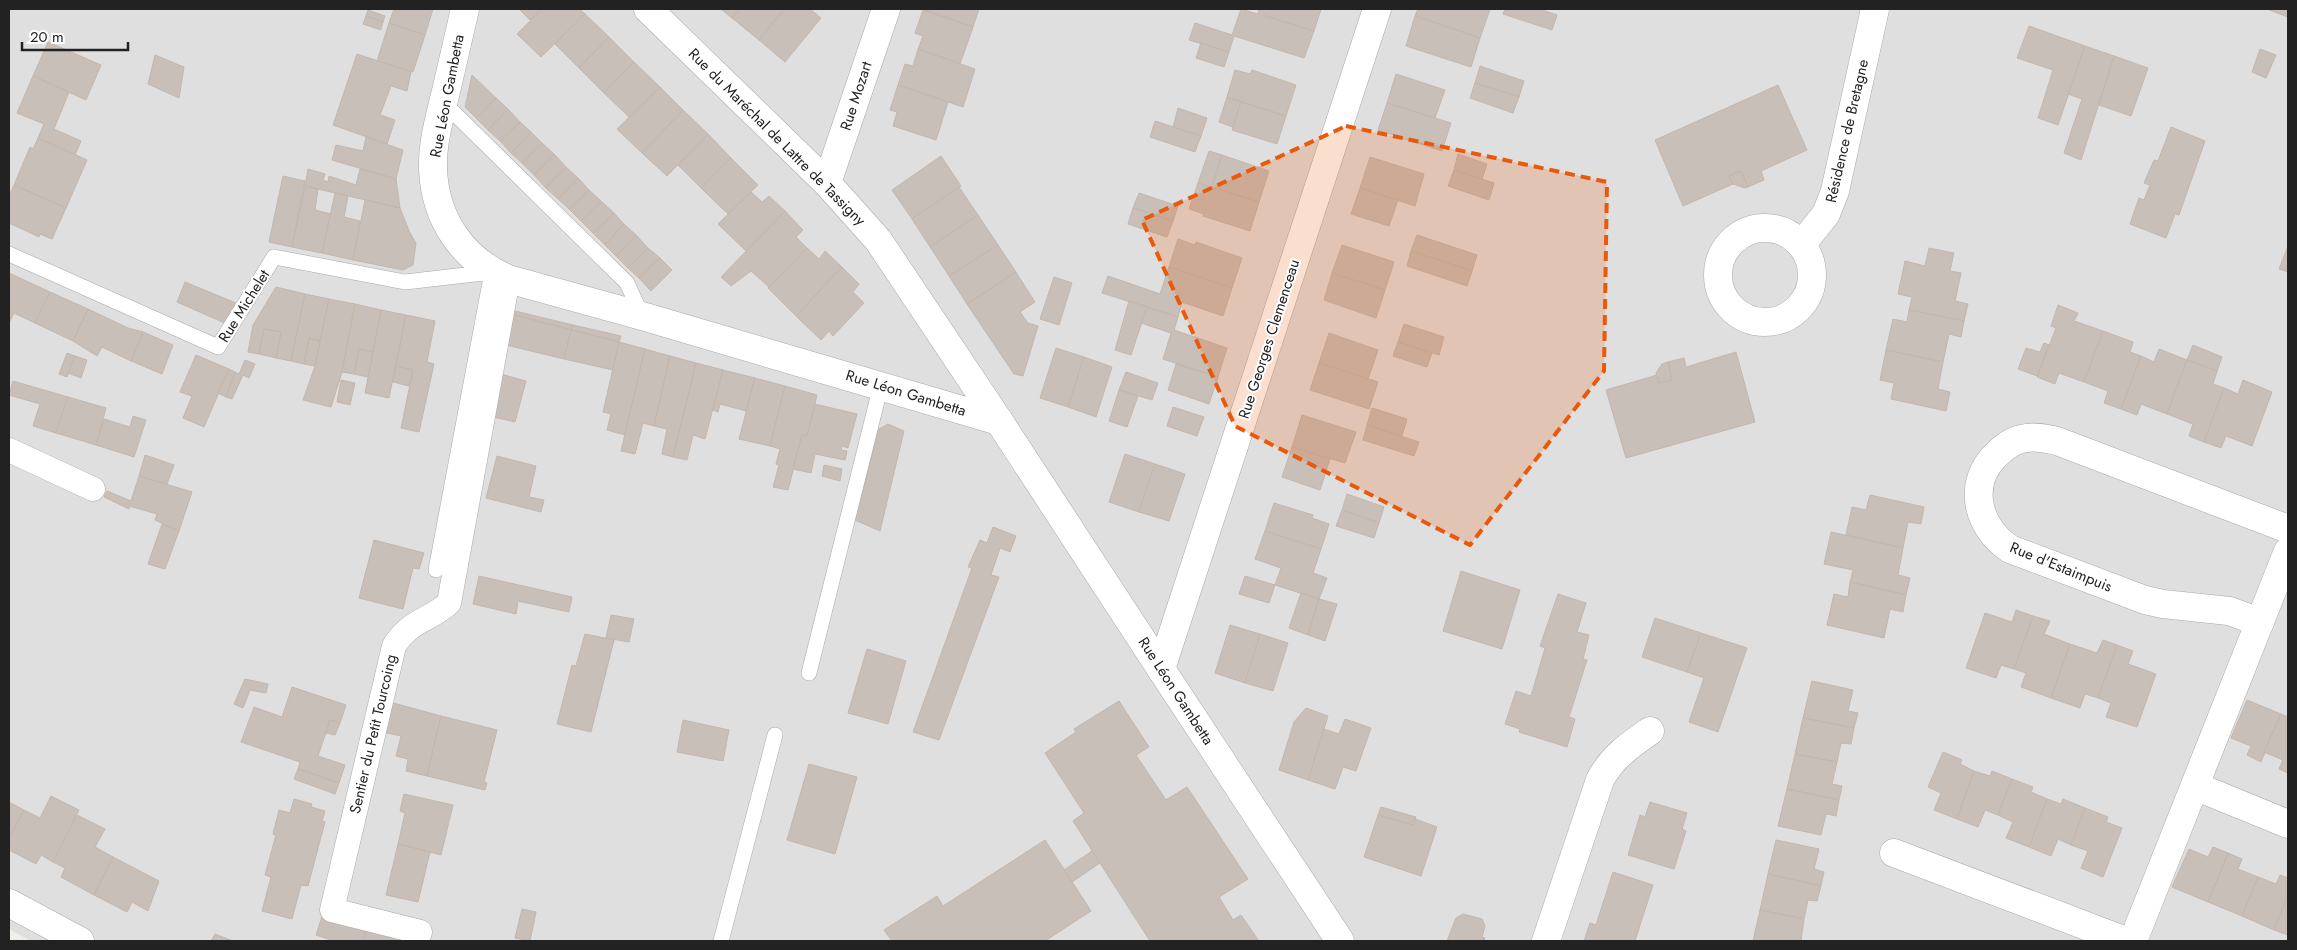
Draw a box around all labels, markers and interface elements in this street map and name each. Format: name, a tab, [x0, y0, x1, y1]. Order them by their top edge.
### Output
scale bar	[22, 20, 129, 52]
text: 20 m	[30, 26, 64, 48]
street label: Rue Léon Gambetta	[424, 33, 470, 159]
street label: Rue du Maréchal de Lattre de Tassigny	[683, 43, 871, 231]
street label: Résidence de Bretagne	[1820, 57, 1874, 205]
street label: Rue Mozart	[834, 58, 878, 133]
street label: Rue Georges Clemenceau	[1233, 256, 1305, 422]
street label: Rue Michelet	[213, 265, 275, 347]
street label: Rue Léon Gambetta	[843, 364, 969, 422]
street label: Rue d'Estaimpuis	[2007, 536, 2115, 598]
street label: Rue Léon Gambetta	[1133, 633, 1219, 749]
street label: Sentier du Petit Tourcoing	[344, 652, 402, 816]

